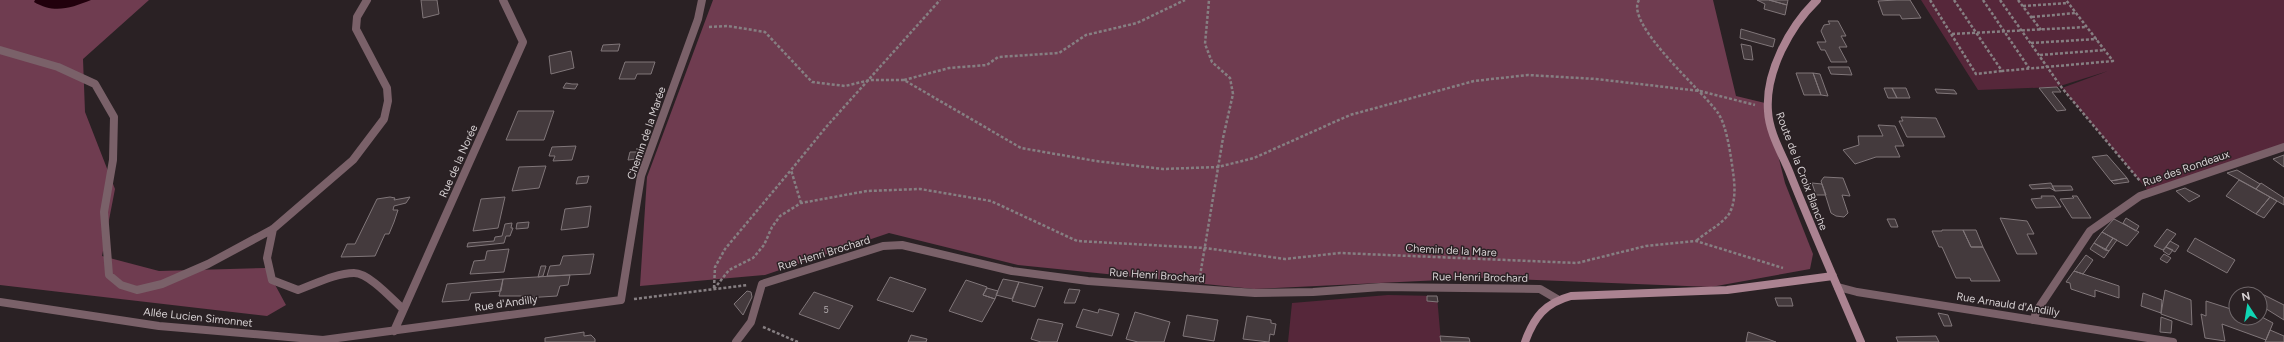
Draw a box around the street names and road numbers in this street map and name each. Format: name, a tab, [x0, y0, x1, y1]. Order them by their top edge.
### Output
street label: Chemin de la Marée	[624, 85, 668, 181]
street label: Route de la Croix Blanche	[1773, 110, 1830, 232]
street label: Rue de la Norée	[437, 123, 480, 200]
street label: Rue des Rondeaux	[2141, 147, 2232, 189]
street label: Rue Henri Brochard	[776, 233, 872, 274]
street label: Chemin de la Mare	[1405, 242, 1497, 259]
street label: Rue Henri Brochard	[1109, 266, 1205, 285]
street label: Rue Henri Brochard	[1432, 270, 1528, 285]
street label: Rue Arnauld d'Andilly	[1955, 290, 2061, 319]
street label: Rue d'Andilly	[474, 293, 539, 314]
street label: Allée Lucien Simonnet	[143, 305, 253, 330]

